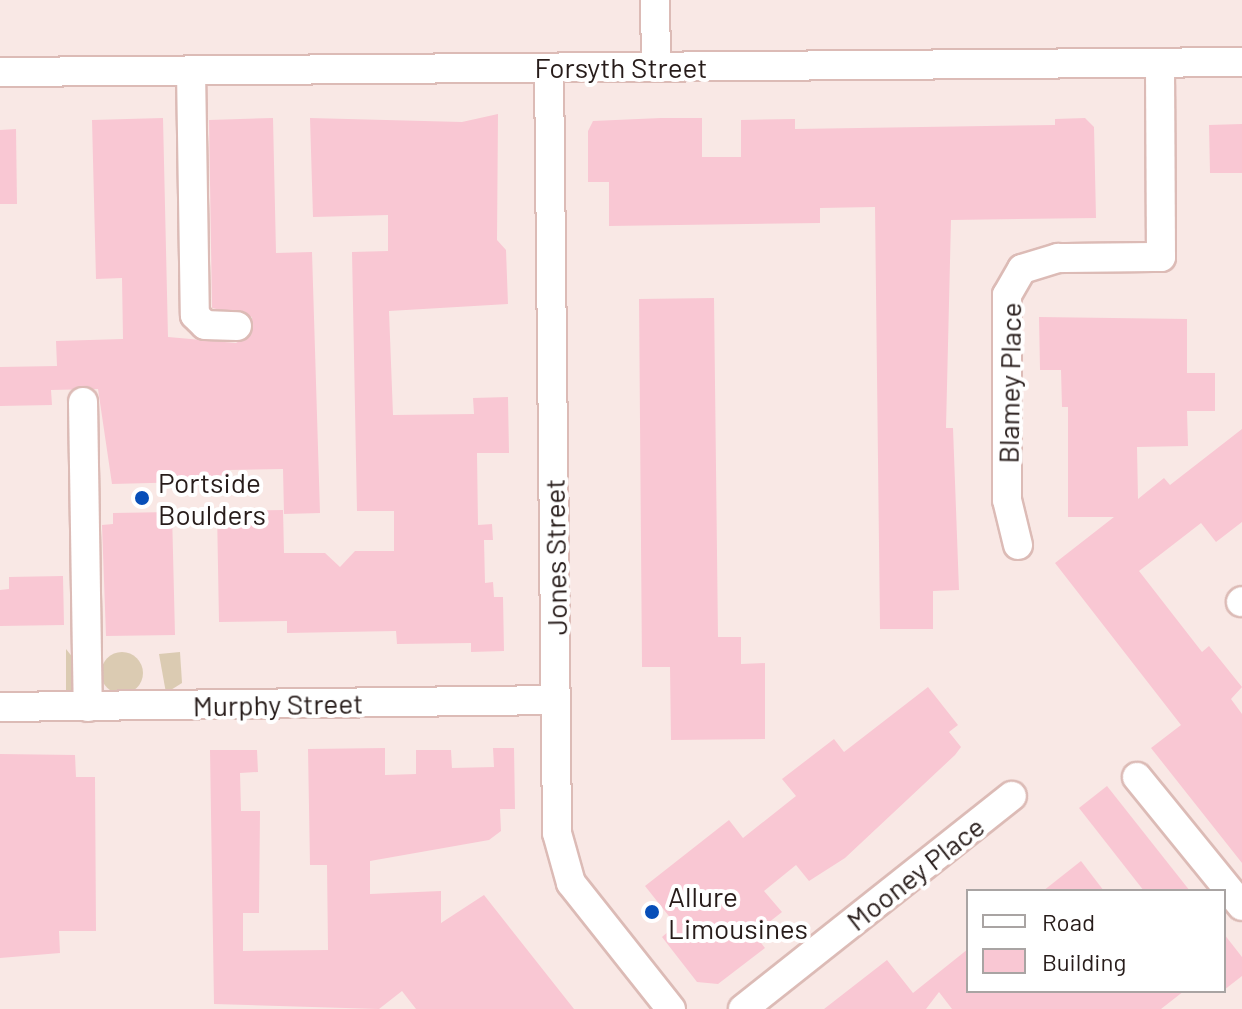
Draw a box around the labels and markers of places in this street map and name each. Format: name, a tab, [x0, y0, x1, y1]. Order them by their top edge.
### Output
place label: Portside Boulders	[158, 465, 266, 531]
marker: Portside Boulders	[133, 489, 151, 507]
place label: Allure Limousines	[668, 879, 808, 945]
marker: Allure Limousines	[643, 903, 661, 921]

